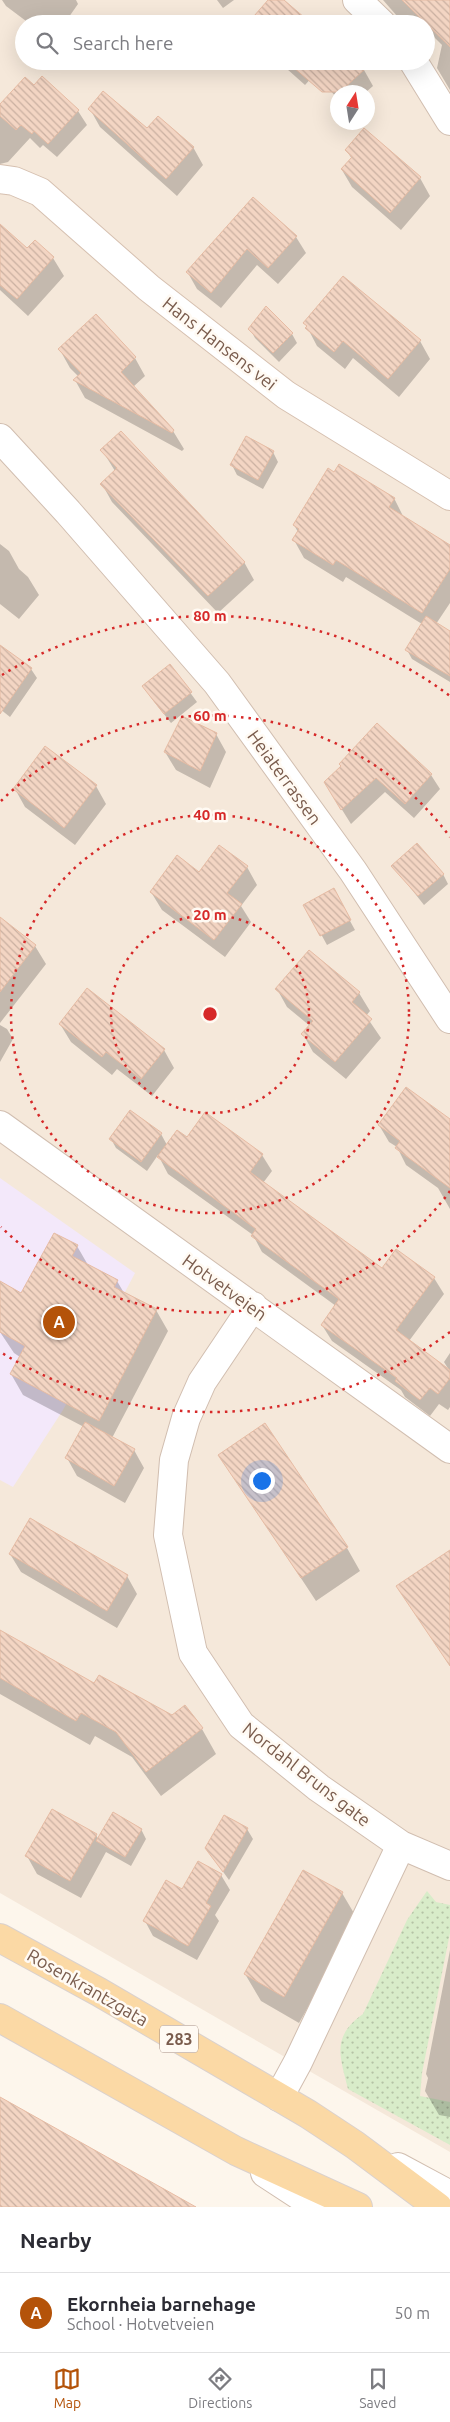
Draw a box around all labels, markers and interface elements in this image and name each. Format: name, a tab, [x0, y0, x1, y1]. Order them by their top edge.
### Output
search box	[15, 15, 435, 70]
icon: search	[33, 29, 61, 57]
text: Search here	[73, 32, 173, 54]
north arrow	[330, 85, 375, 130]
street label: Hans Hansens vei	[159, 292, 281, 394]
text: 80 m	[193, 607, 227, 624]
text: 60 m	[193, 707, 227, 724]
street label: Heiaterrassen	[244, 726, 326, 828]
text: 40 m	[193, 806, 227, 823]
text: 20 m	[193, 906, 227, 923]
centre of rings	[201, 1005, 219, 1023]
street label: Hotvetveien	[179, 1250, 271, 1324]
pin: A	[43, 1303, 75, 1341]
your location	[249, 1468, 275, 1494]
street label: Nordahl Bruns gate	[239, 1718, 375, 1830]
street label: Rosenkrantzgata	[24, 1944, 152, 2030]
road number: 283	[160, 2026, 198, 2052]
text: Nearby	[20, 2228, 91, 2252]
text: Ekornheia barnehage	[67, 2293, 256, 2315]
text: A	[30, 2304, 42, 2322]
text: 50 m	[394, 2304, 430, 2322]
text: School · Hotvetveien	[67, 2315, 214, 2333]
tab: Map	[53, 2365, 81, 2411]
tab: Directions	[188, 2365, 252, 2411]
tab: Saved	[359, 2365, 397, 2411]

